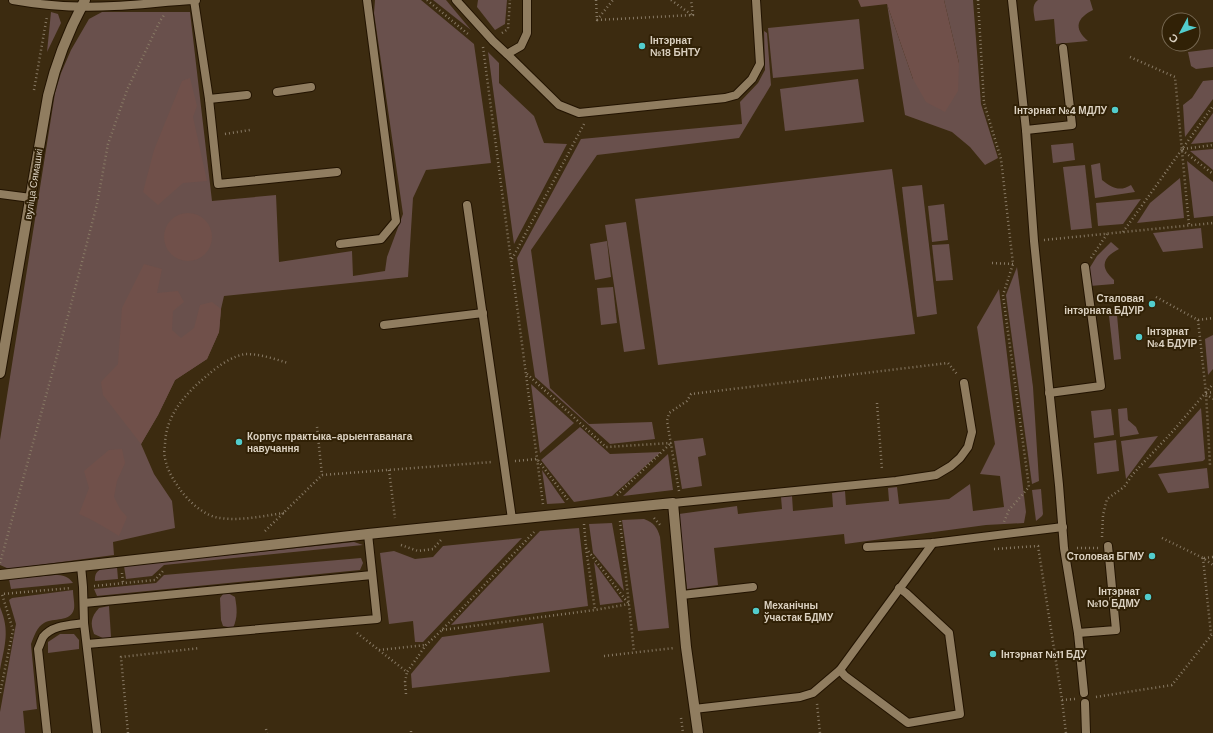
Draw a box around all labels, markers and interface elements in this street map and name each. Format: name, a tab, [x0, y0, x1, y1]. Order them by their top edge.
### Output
north arrow	[1161, 12, 1201, 52]
text: С	[1166, 31, 1181, 46]
place label: Інтэрнат №18 БНТУ	[650, 34, 701, 59]
marker: Інтэрнат №18 БНТУ	[637, 41, 647, 51]
place label: Інтэрнат №4 МДЛУ	[1014, 104, 1108, 117]
marker: Інтэрнат №4 МДЛУ	[1110, 105, 1120, 115]
street label: вуліца Сямашкі	[21, 148, 46, 220]
place label: Сталовая інтэрната БДУІР	[1064, 292, 1144, 317]
marker: Сталовая інтэрната БДУІР	[1147, 299, 1157, 309]
place label: Інтэрнат №4 БДУІР	[1147, 325, 1197, 350]
marker: Інтэрнат №4 БДУІР	[1134, 332, 1144, 342]
place label: Корпус практыка-арыентаванага навучання	[247, 430, 413, 455]
marker: Корпус практыка-арыентаванага навучання	[234, 437, 244, 447]
place label: Столовая БГМУ	[1067, 550, 1145, 563]
marker: Столовая БГМУ	[1147, 551, 1157, 561]
place label: Інтэрнат №10 БДМУ	[1087, 585, 1141, 610]
marker: Інтэрнат №10 БДМУ	[1143, 592, 1153, 602]
place label: Механічны ўчастак БДМУ	[764, 599, 834, 624]
marker: Механічны ўчастак БДМУ	[751, 606, 761, 616]
place label: Інтэрнат №11 БДУ	[1001, 648, 1087, 661]
marker: Інтэрнат №11 БДУ	[988, 649, 998, 659]

